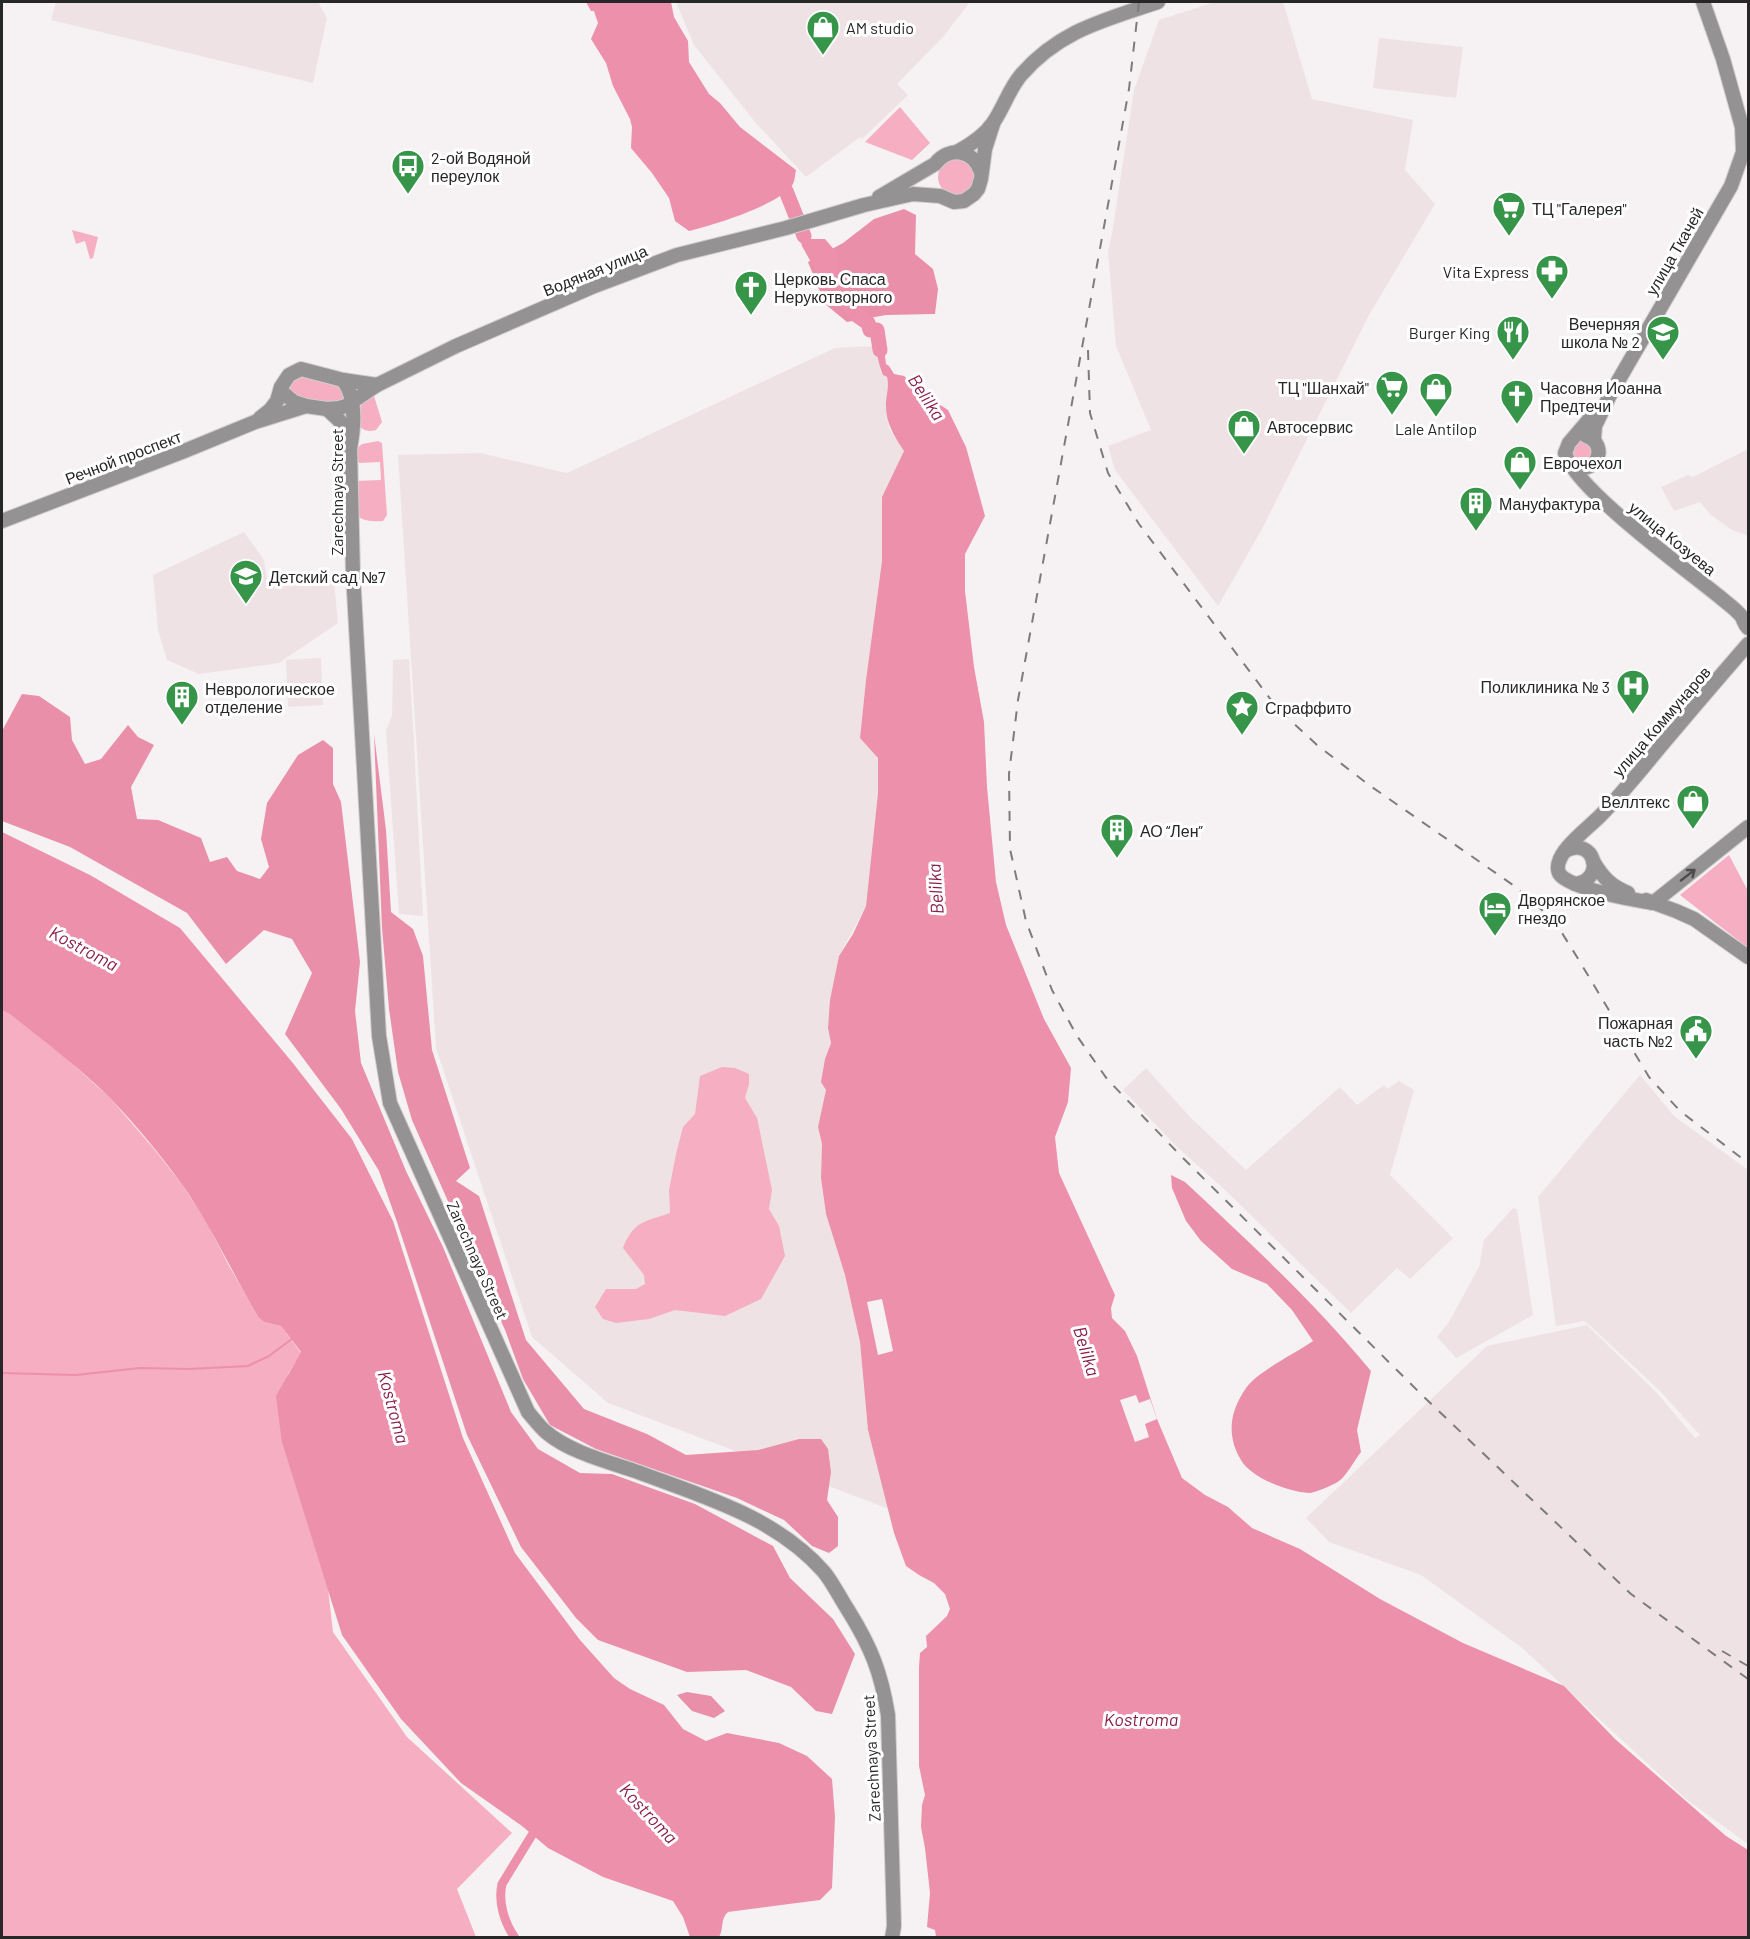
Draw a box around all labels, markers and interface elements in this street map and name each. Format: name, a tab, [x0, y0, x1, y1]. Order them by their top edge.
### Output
shop icon: AM studio	[805, 9, 841, 56]
place label: AM studio	[846, 18, 914, 37]
bus stop icon: 2-ой Водяной переулок	[390, 148, 426, 195]
place label: 2-ой Водяной переулок	[431, 148, 531, 185]
supermarket icon: ТЦ "Галерея"	[1491, 190, 1527, 237]
place label: ТЦ "Галерея"	[1532, 199, 1627, 218]
street label: улица Ткачей	[1641, 204, 1707, 298]
street label: Водяная улица	[540, 240, 650, 300]
pharmacy icon: Vita Express	[1534, 253, 1570, 300]
place label: Vita Express	[1443, 262, 1529, 281]
church icon: Церковь Спаса Нерукотворного	[733, 269, 769, 316]
place label: Церковь Спаса Нерукотворного	[774, 269, 893, 306]
restaurant icon: Burger King	[1495, 314, 1531, 361]
place label: Вечерняя школа № 2	[1561, 314, 1640, 351]
school or university icon: Вечерняя школа № 2	[1645, 314, 1681, 361]
place label: Burger King	[1409, 323, 1490, 342]
supermarket icon: ТЦ "Шанхай"	[1374, 369, 1410, 416]
water label: Belilka	[904, 370, 950, 424]
shop icon: Lale Antilop	[1418, 371, 1454, 418]
place label: ТЦ "Шанхай"	[1278, 378, 1369, 397]
church icon: Часовня Иоанна Предтечи	[1499, 378, 1535, 425]
place label: Часовня Иоанна Предтечи	[1540, 378, 1662, 415]
shop icon: Автосервис	[1226, 408, 1262, 455]
place label: Автосервис	[1267, 417, 1353, 436]
place label: Lale Antilop	[1395, 419, 1477, 438]
street label: Речной проспект	[62, 426, 184, 488]
street label: Zarechnaya Street	[327, 428, 346, 556]
shop icon: Еврочехол	[1502, 444, 1538, 491]
place label: Еврочехол	[1543, 453, 1622, 472]
building icon: Мануфактура	[1458, 485, 1494, 532]
place label: Мануфактура	[1499, 494, 1601, 513]
street label: улица Козуева	[1626, 497, 1720, 579]
school or university icon: Детский сад №7	[228, 558, 264, 605]
place label: Детский сад №7	[269, 567, 386, 586]
street label: улица Коммунаров	[1608, 662, 1714, 780]
hospital icon: Поликлиника № 3	[1615, 668, 1651, 715]
place label: Поликлиника № 3	[1480, 677, 1610, 696]
building icon: Неврологическое отделение	[164, 679, 200, 726]
place label: Неврологическое отделение	[205, 679, 335, 716]
place icon: Сграффито	[1224, 689, 1260, 736]
place label: Сграффито	[1265, 698, 1352, 717]
shop icon: Веллтекс	[1675, 783, 1711, 830]
place label: Веллтекс	[1601, 792, 1670, 811]
building icon: АО “Лен”	[1099, 812, 1135, 859]
place label: АО “Лен”	[1140, 821, 1203, 840]
water label: Belilka	[922, 863, 948, 915]
one-way arrow	[1680, 869, 1696, 882]
hotel icon: Дворянское гнездо	[1477, 890, 1513, 937]
place label: Дворянское гнездо	[1518, 890, 1605, 927]
water label: Kostroma	[46, 921, 122, 975]
place label: Пожарная часть №2	[1598, 1013, 1673, 1050]
public building icon: Пожарная часть №2	[1678, 1013, 1714, 1060]
street label: Zarechnaya Street	[443, 1198, 513, 1322]
water label: Belilka	[1069, 1324, 1105, 1378]
water label: Kostroma	[374, 1368, 414, 1446]
street label: Zarechnaya Street	[858, 1694, 884, 1822]
water label: Kostroma	[1104, 1708, 1178, 1730]
water label: Kostroma	[616, 1778, 682, 1848]

